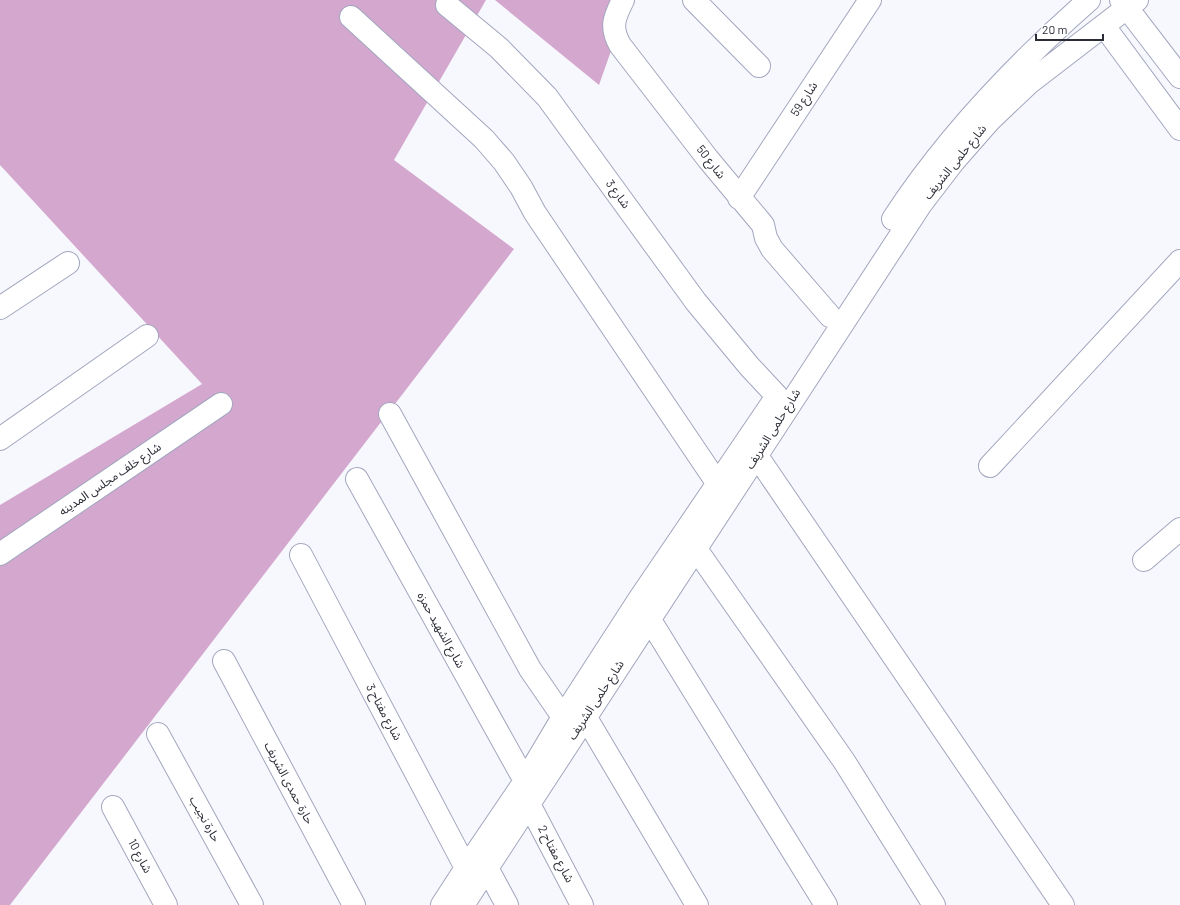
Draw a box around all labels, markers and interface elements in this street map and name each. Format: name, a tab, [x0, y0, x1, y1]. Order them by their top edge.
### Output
scale bar	[1036, 16, 1103, 42]
text: 20 m	[1042, 22, 1068, 36]
street label: شارع 59	[787, 79, 822, 120]
street label: شارع حلمى الشريف	[920, 121, 991, 203]
street label: شارع 50	[692, 142, 729, 183]
street label: شارع 3	[601, 176, 634, 212]
street label: شارع حلمى الشريف	[742, 386, 805, 473]
street label: شارع خلف مجلس المدينه	[56, 439, 165, 520]
street label: شارع الشهيد حمزه	[413, 589, 468, 671]
street label: شارع حلمى الشريف	[564, 657, 629, 743]
street label: شارع مفتاح 3	[361, 681, 406, 744]
street label: حارة حمدى الشريف	[261, 739, 317, 826]
street label: حارة نجيب	[186, 793, 224, 844]
street label: شارع مفتاح 2	[533, 823, 578, 886]
street label: شارع 10	[123, 836, 156, 876]

